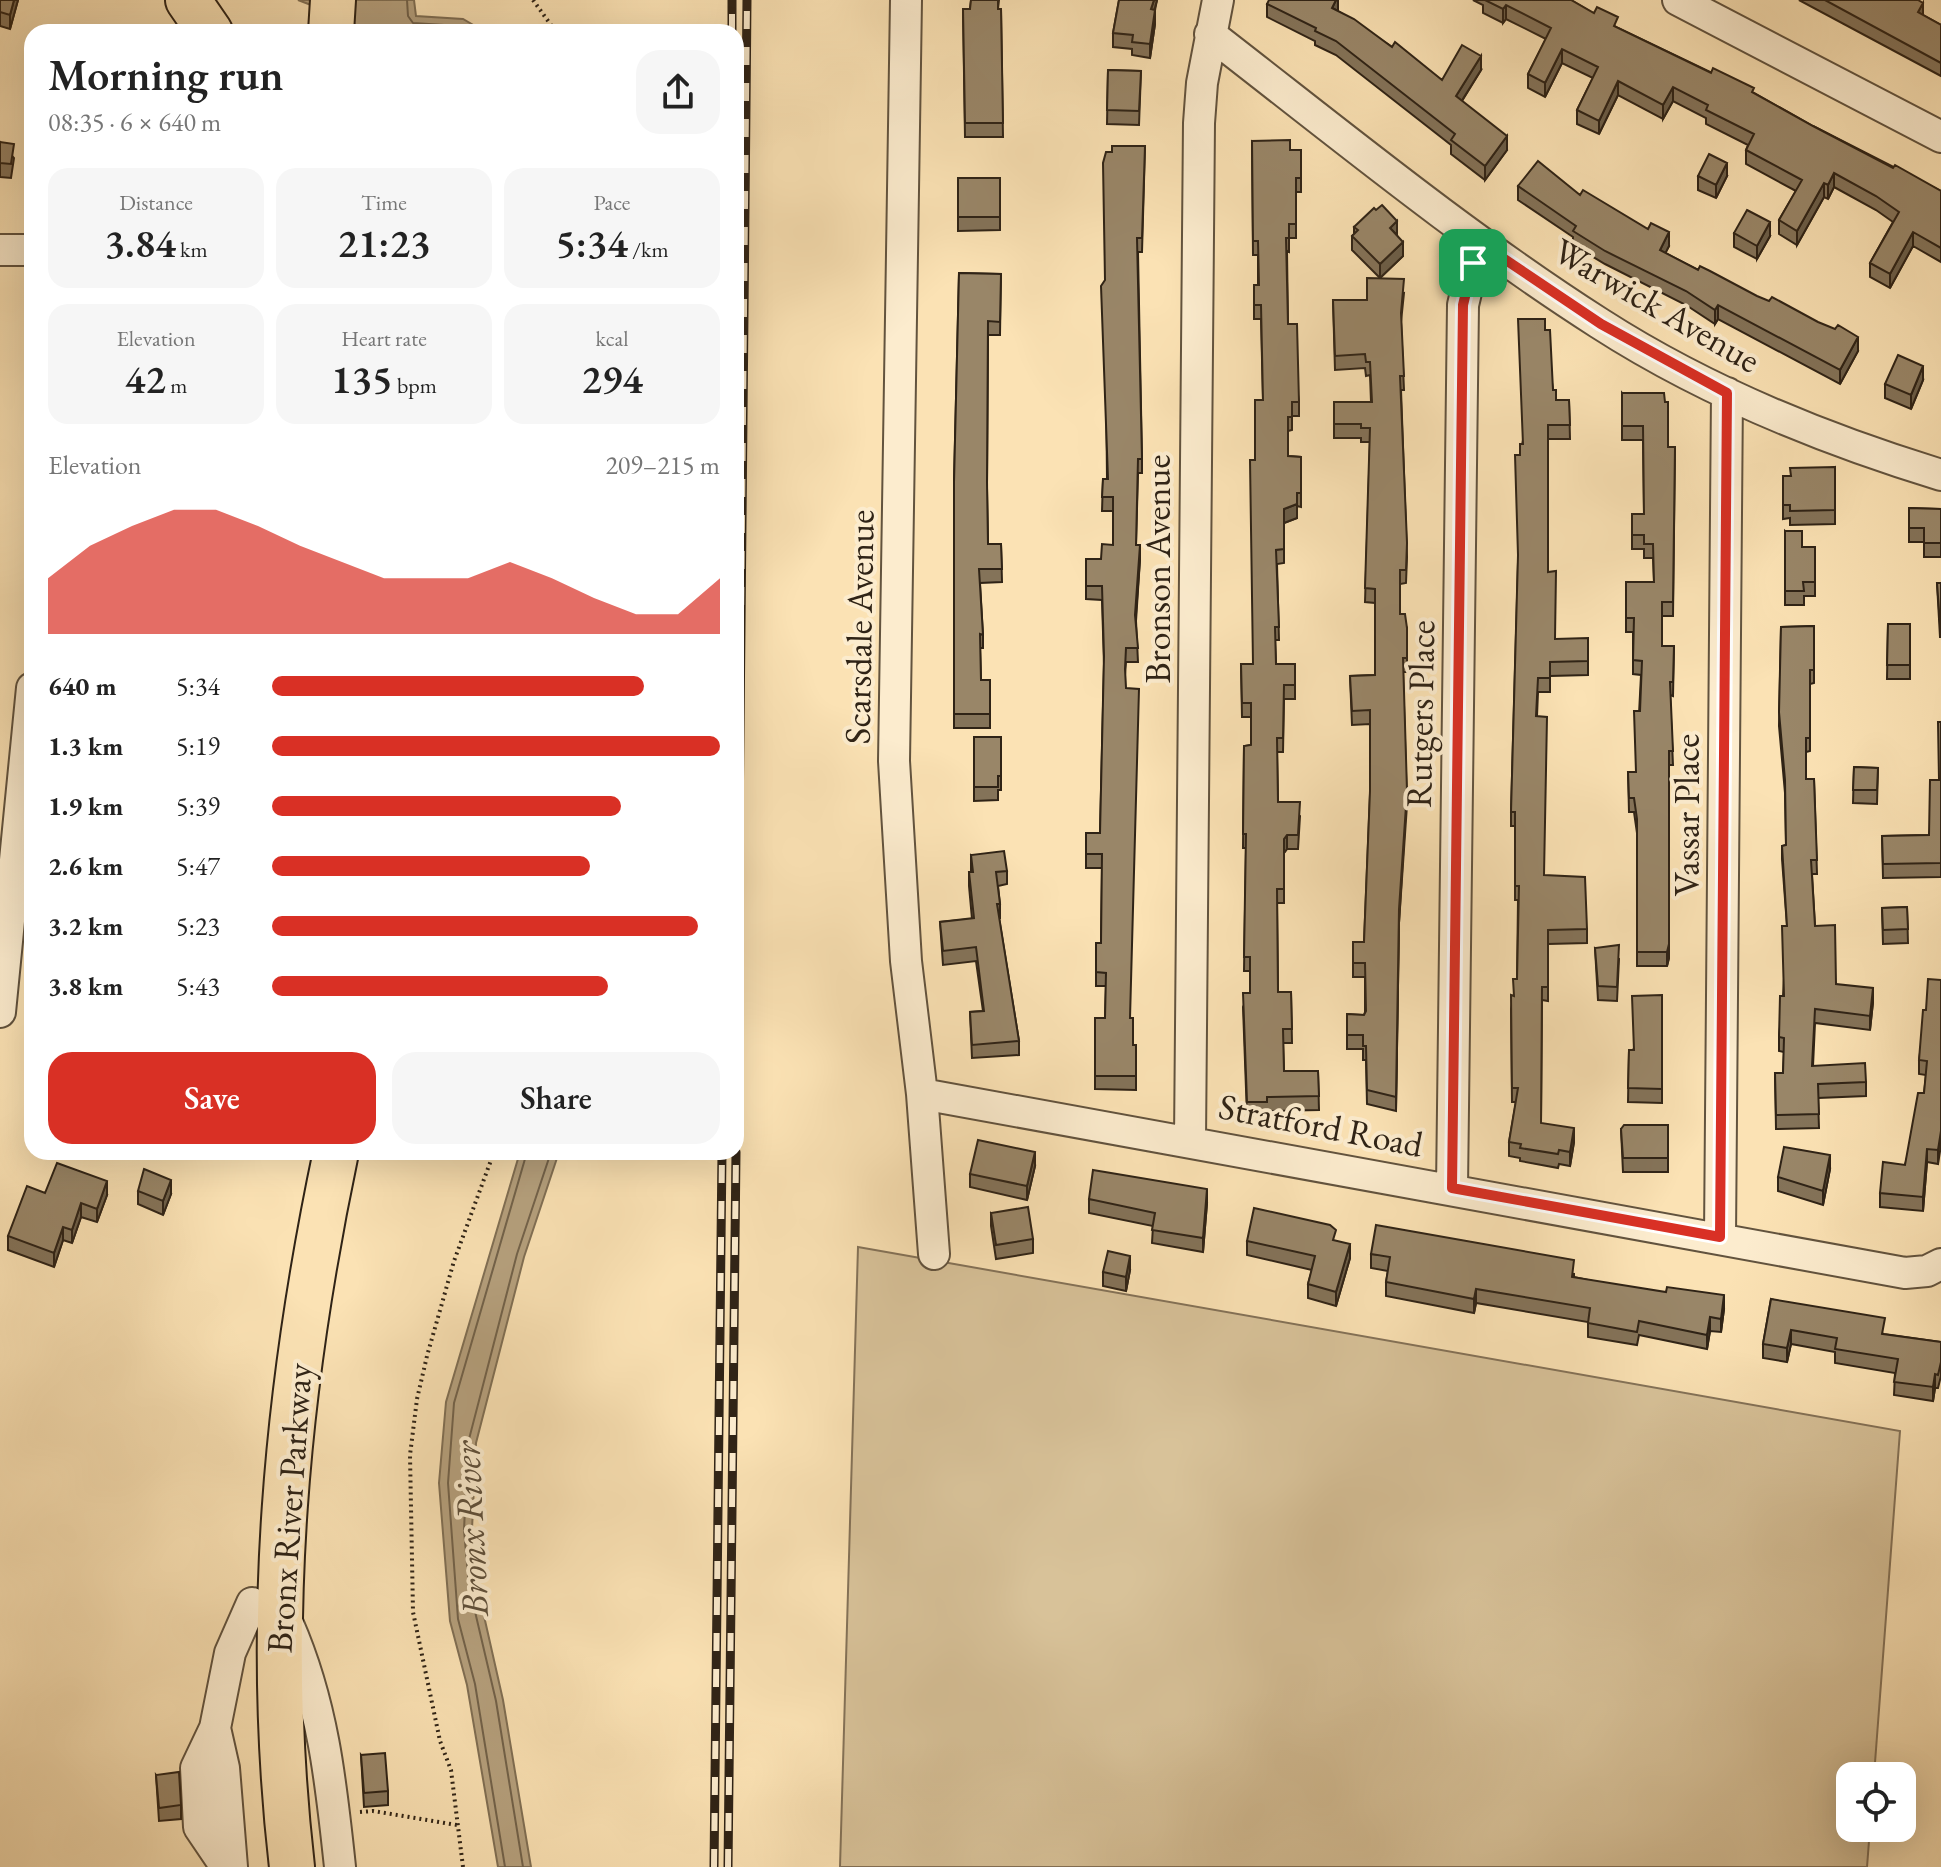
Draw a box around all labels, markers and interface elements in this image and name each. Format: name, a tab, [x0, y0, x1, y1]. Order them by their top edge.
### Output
text: Morning run	[48, 46, 284, 103]
button: share	[636, 50, 720, 134]
text: 08:35 · 6 × 640 m	[48, 105, 221, 139]
text: Distance	[119, 188, 193, 217]
text: Time	[361, 188, 407, 217]
text: Pace	[594, 188, 630, 217]
text: 3.84	[104, 217, 176, 269]
text: 21:23	[338, 217, 430, 269]
text: 5:34	[555, 217, 628, 269]
street label: Warwick Avenue	[1545, 227, 1769, 383]
pin	[1439, 229, 1507, 297]
text: km	[176, 235, 208, 264]
text: /km	[628, 235, 669, 264]
icon: arrive	[1451, 241, 1495, 285]
text: Elevation	[116, 324, 196, 353]
text: Heart rate	[341, 324, 427, 353]
text: kcal	[595, 324, 629, 353]
text: 42	[125, 353, 166, 405]
text: 135	[331, 353, 393, 405]
text: 294	[581, 353, 643, 405]
text: m	[166, 371, 187, 400]
text: bpm	[393, 371, 437, 400]
text: Elevation	[48, 448, 142, 482]
text: 209–215 m	[605, 448, 720, 482]
street label: Bronson Avenue	[1134, 455, 1181, 683]
street label: Scarsdale Avenue	[833, 509, 885, 745]
street label: Rutgers Place	[1395, 620, 1445, 808]
text: 640 m	[48, 669, 116, 703]
text: 5:34	[176, 669, 220, 703]
text: 1.3 km	[48, 729, 123, 763]
text: 5:19	[176, 729, 220, 763]
street label: Vassar Place	[1663, 734, 1710, 896]
text: 1.9 km	[48, 789, 123, 823]
text: 5:39	[176, 789, 220, 823]
text: 2.6 km	[48, 849, 123, 883]
text: 5:47	[176, 849, 220, 883]
text: 3.2 km	[48, 909, 123, 943]
text: 5:23	[176, 909, 220, 943]
text: 3.8 km	[48, 969, 123, 1003]
text: 5:43	[176, 969, 220, 1003]
button: Save	[48, 1052, 376, 1144]
button: Share	[392, 1052, 720, 1144]
street label: Stratford Road	[1215, 1082, 1428, 1168]
street label: Bronx River Parkway	[255, 1361, 323, 1655]
water label: Bronx River	[441, 1439, 499, 1619]
map controls	[1836, 1762, 1916, 1842]
button: locate	[1836, 1762, 1916, 1842]

